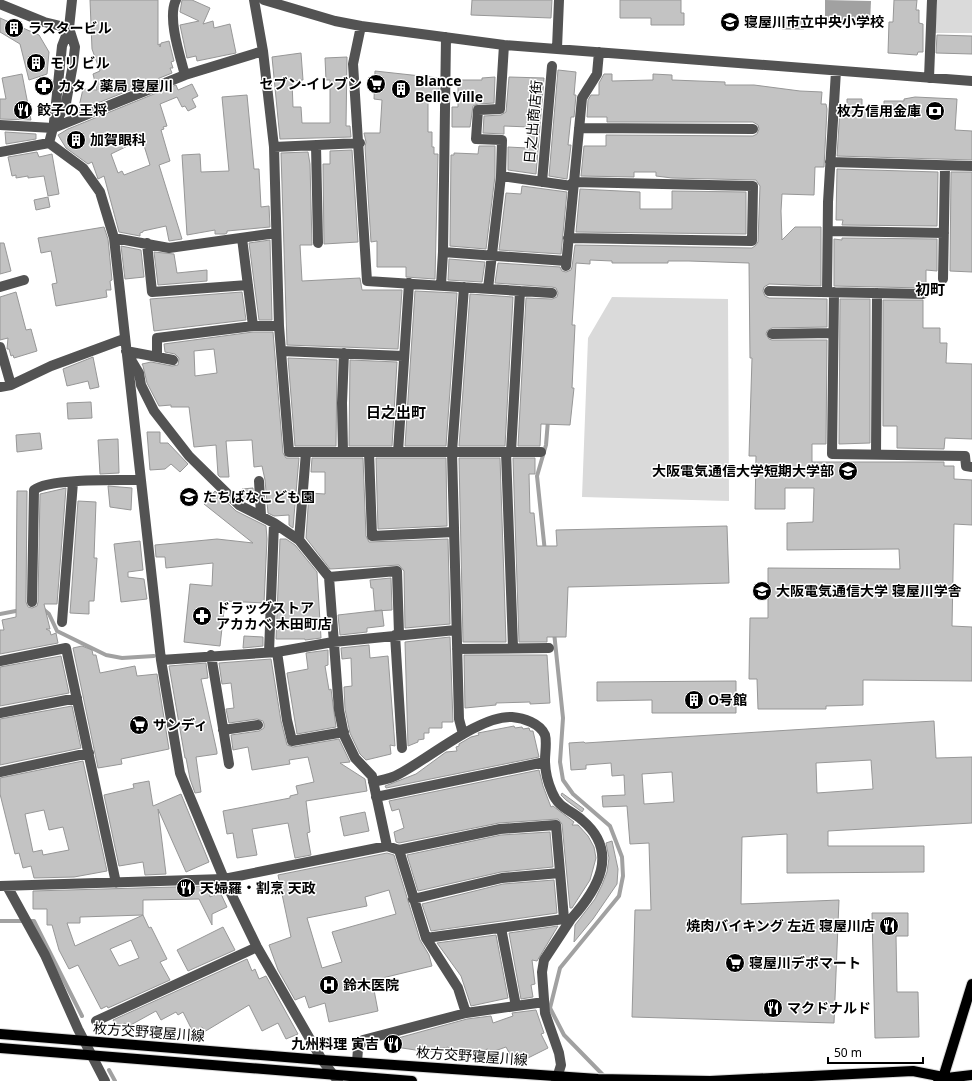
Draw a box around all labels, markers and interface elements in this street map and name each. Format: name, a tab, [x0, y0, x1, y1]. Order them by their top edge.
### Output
school or university icon: 寝屋川市立中央小学校	[719, 11, 741, 33]
place label: 寝屋川市立中央小学校	[744, 12, 884, 31]
building icon: ラスタービル	[3, 17, 25, 39]
place label: ラスタービル	[28, 18, 112, 37]
building icon: モリ ビル	[25, 52, 47, 74]
place label: モリ ビル	[50, 53, 110, 72]
place label: Blance Belle Ville	[415, 71, 483, 106]
supermarket icon: セブン-イレブン	[365, 73, 387, 95]
place label: セブン-イレブン	[260, 74, 362, 93]
pharmacy icon: カタノ薬局 寝屋川	[33, 75, 55, 97]
place label: カタノ薬局 寝屋川	[58, 76, 173, 95]
building icon: Blance Belle Ville	[390, 78, 412, 100]
street label: 日之出商店街	[519, 79, 546, 165]
restaurant icon: 餃子の王将	[12, 99, 34, 121]
place label: 餃子の王将	[37, 100, 107, 119]
bank icon: 枚方信用金庫	[924, 100, 946, 122]
place label: 枚方信用金庫	[837, 101, 921, 120]
building icon: 加賀眼科	[65, 129, 87, 151]
place label: 加賀眼科	[90, 130, 146, 149]
district label: 初町	[915, 279, 945, 299]
district label: 日之出町	[366, 402, 426, 422]
school or university icon: 大阪電気通信大学短期大学部	[837, 460, 859, 482]
place label: 大阪電気通信大学短期大学部	[652, 461, 834, 480]
school or university icon: たちばなこども園	[178, 486, 200, 508]
place label: たちばなこども園	[203, 487, 315, 506]
school or university icon: 大阪電気通信大学 寝屋川学舎	[751, 580, 773, 602]
place label: 大阪電気通信大学 寝屋川学舎	[776, 581, 962, 600]
place label: ドラッグストア アカカベ 木田町店	[216, 598, 332, 633]
pharmacy icon: ドラッグストア アカカベ 木田町店	[191, 605, 213, 627]
building icon: O号館	[683, 689, 705, 711]
place label: O号館	[708, 690, 747, 709]
supermarket icon: サンディ	[128, 714, 150, 736]
place label: サンディ	[153, 715, 208, 734]
restaurant icon: 天婦羅・割烹 天政	[175, 877, 197, 899]
place label: 天婦羅・割烹 天政	[200, 878, 316, 897]
restaurant icon: 焼肉バイキング 左近 寝屋川店	[878, 915, 900, 937]
place label: 焼肉バイキング 左近 寝屋川店	[686, 916, 875, 935]
supermarket icon: 寝屋川デポマート	[724, 952, 746, 974]
place label: 寝屋川デポマート	[749, 953, 861, 972]
hospital icon: 鈴木医院	[318, 974, 340, 996]
place label: 鈴木医院	[343, 975, 399, 994]
restaurant icon: マクドナルド	[762, 997, 784, 1019]
place label: マクドナルド	[787, 998, 871, 1017]
street label: 枚方交野寝屋川線	[93, 1018, 206, 1045]
restaurant icon: 九州料理 寅吉	[382, 1033, 404, 1055]
place label: 九州料理 寅吉	[291, 1034, 379, 1053]
scale bar	[828, 1039, 923, 1065]
street label: 枚方交野寝屋川線	[416, 1042, 529, 1069]
text: 50 m	[834, 1044, 862, 1061]

